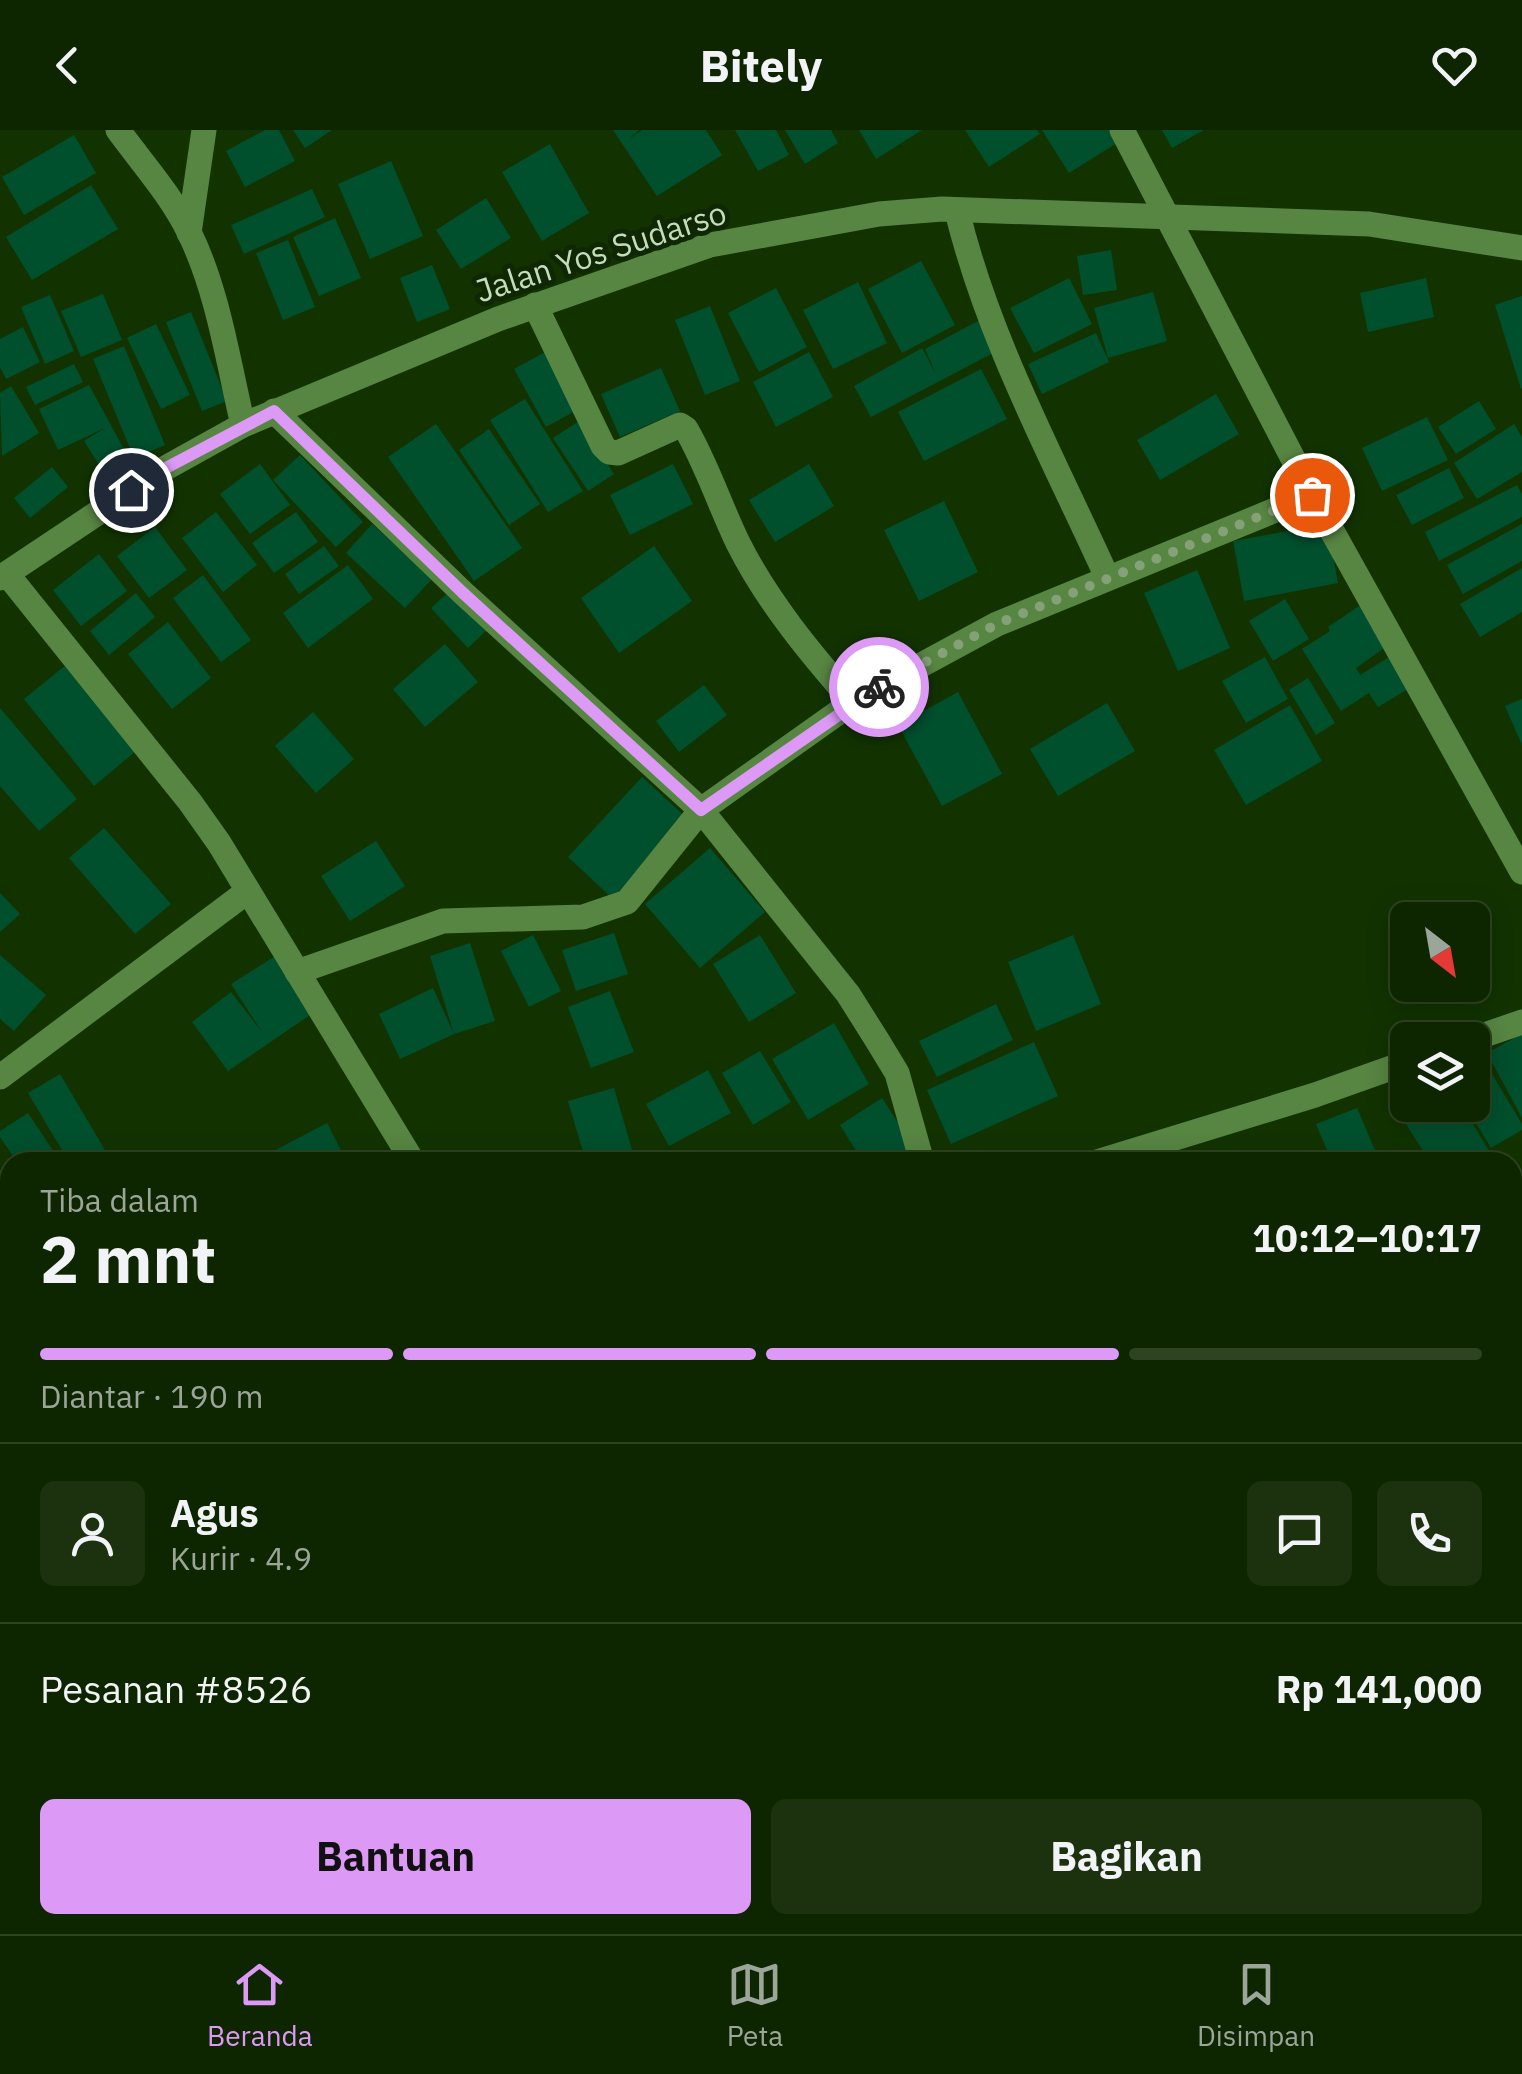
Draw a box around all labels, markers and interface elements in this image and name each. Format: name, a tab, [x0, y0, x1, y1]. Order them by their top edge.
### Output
text: Bitely	[700, 36, 822, 94]
icon: back	[40, 38, 95, 93]
icon: heart	[1427, 38, 1482, 93]
street label: Jalan Yos Sudarso	[470, 191, 731, 311]
pin	[89, 448, 174, 533]
pin	[1270, 453, 1355, 538]
icon: home	[104, 463, 159, 518]
icon: bag	[1285, 468, 1340, 523]
courier	[829, 637, 929, 737]
icon: bike	[852, 660, 907, 715]
north arrow	[1390, 902, 1490, 1002]
map controls	[1390, 902, 1490, 1122]
button: layers	[1390, 1022, 1490, 1122]
text: Tiba dalam	[40, 1179, 199, 1221]
text: 10:12–10:17	[1252, 1213, 1482, 1262]
text: 2 mnt	[40, 1216, 216, 1301]
text: Diantar · 190 m	[40, 1375, 263, 1417]
button: person	[40, 1481, 145, 1586]
button: chat	[1247, 1481, 1352, 1586]
button: phone	[1377, 1481, 1482, 1586]
text: Agus	[170, 1488, 259, 1537]
text: Kurir · 4.9	[170, 1537, 312, 1579]
text: Pesanan #8526	[40, 1664, 313, 1713]
text: Rp 141,000	[1276, 1664, 1482, 1713]
button: Bantuan	[40, 1799, 751, 1914]
button: Bagikan	[771, 1799, 1482, 1914]
tab: Beranda	[207, 1957, 313, 2054]
tab: Peta	[727, 1957, 783, 2054]
tab: Disimpan	[1197, 1957, 1315, 2054]

